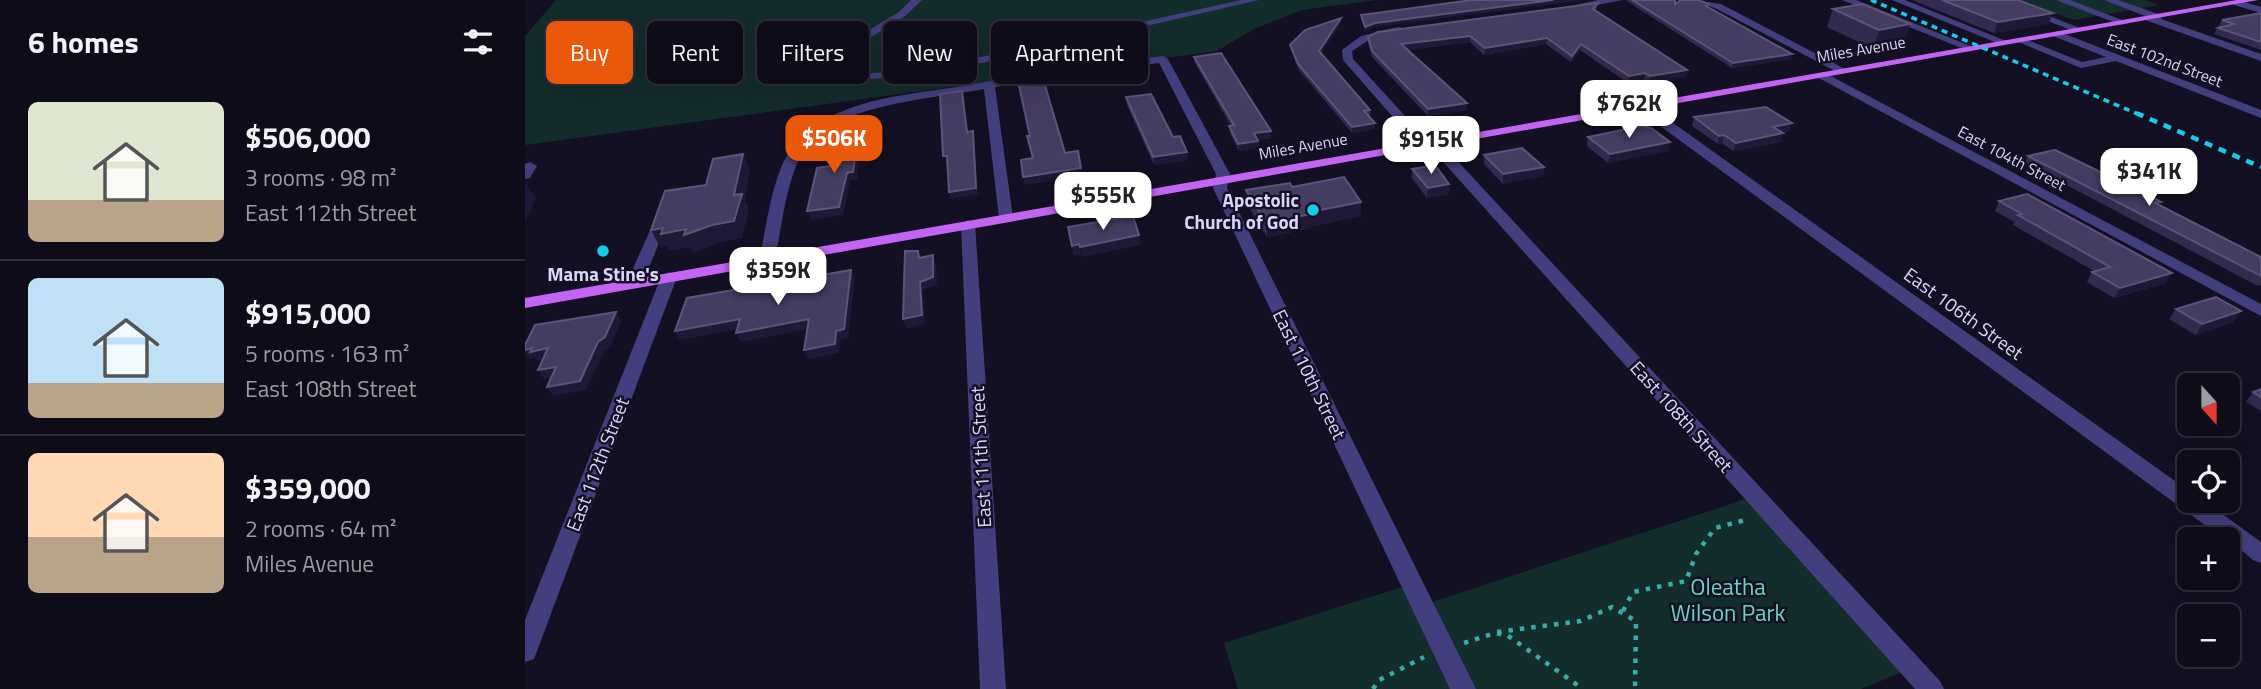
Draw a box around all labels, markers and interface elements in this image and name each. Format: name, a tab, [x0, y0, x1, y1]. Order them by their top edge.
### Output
text: 6 homes	[28, 19, 139, 65]
chip: Buy	[546, 21, 633, 84]
chip: Rent	[647, 21, 743, 84]
chip: Filters	[757, 21, 869, 84]
chip: New	[883, 21, 977, 84]
chip: Apartment	[991, 21, 1148, 84]
icon: filters	[459, 23, 497, 61]
street label: East 102nd Street	[2104, 27, 2227, 93]
street label: Miles Avenue	[1815, 29, 1907, 69]
pin: $762K	[1580, 80, 1678, 140]
text: $762K	[1596, 85, 1662, 120]
text: $506,000	[245, 114, 371, 160]
pin: $506K	[785, 116, 883, 175]
pin: $915K	[1382, 116, 1480, 176]
street label: East 104th Street	[1954, 119, 2071, 197]
text: $506K	[801, 120, 867, 155]
text: $915K	[1398, 121, 1464, 156]
street label: Miles Avenue	[1257, 126, 1349, 166]
icon: home	[84, 130, 168, 214]
pin: $341K	[2100, 148, 2198, 208]
text: $341K	[2116, 153, 2182, 188]
text: 3 rooms · 98 m²	[245, 160, 396, 195]
pin: $555K	[1054, 173, 1152, 232]
text: $555K	[1070, 177, 1136, 212]
place label: Apostolic Church of God	[1184, 185, 1299, 236]
text: East 112th Street	[245, 195, 417, 230]
marker: Apostolic Church of God	[1305, 202, 1321, 218]
marker: Mama Stine's	[595, 243, 611, 259]
pin: $359K	[729, 247, 827, 307]
text: $359K	[745, 252, 811, 287]
place label: Mama Stine's	[547, 259, 659, 288]
street label: East 106th Street	[1898, 260, 2030, 367]
text: $915,000	[245, 290, 371, 336]
street label: East 110th Street	[1266, 304, 1354, 444]
icon: home	[84, 306, 168, 390]
text: 5 rooms · 163 m²	[245, 336, 409, 371]
street label: East 108th Street	[1624, 354, 1740, 479]
text: East 108th Street	[245, 371, 417, 406]
north arrow	[2177, 373, 2240, 436]
map controls	[2177, 373, 2240, 667]
street label: East 111th Street	[962, 385, 998, 528]
street label: East 112th Street	[558, 392, 636, 535]
button: locate	[2177, 450, 2240, 513]
text: $359,000	[245, 465, 371, 511]
icon: home	[84, 481, 168, 565]
text: 2 rooms · 64 m²	[245, 511, 396, 546]
button: +	[2177, 527, 2240, 590]
text: Miles Avenue	[245, 546, 374, 581]
park label: Oleatha Wilson Park	[1670, 569, 1786, 630]
button: −	[2177, 604, 2240, 667]

